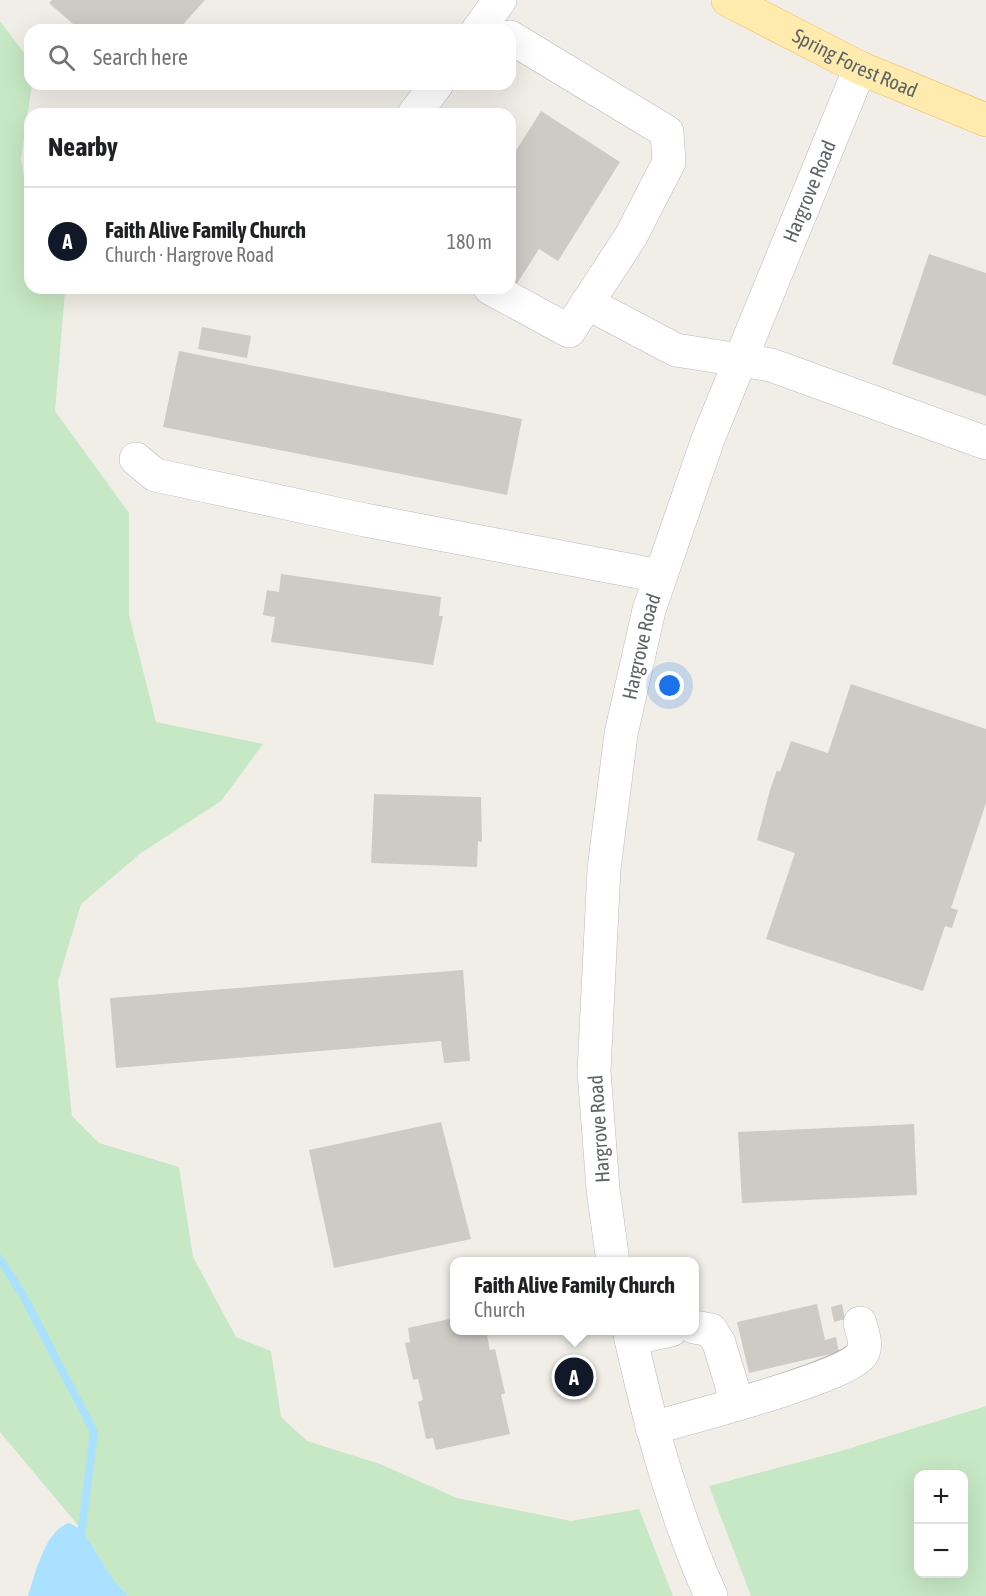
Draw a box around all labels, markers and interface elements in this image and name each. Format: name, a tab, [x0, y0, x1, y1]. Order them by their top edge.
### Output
street label: Spring Forest Road	[789, 23, 921, 102]
search box	[24, 24, 516, 90]
icon: search	[45, 41, 78, 74]
text: Search here	[93, 44, 188, 70]
text: Nearby	[48, 132, 118, 162]
street label: Hargrove Road	[778, 137, 840, 246]
text: Faith Alive Family Church	[105, 217, 306, 243]
text: A	[63, 230, 72, 253]
text: 180 m	[447, 230, 492, 253]
text: Church · Hargrove Road	[105, 243, 274, 266]
street label: Hargrove Road	[617, 590, 665, 702]
your location	[655, 671, 684, 700]
street label: Hargrove Road	[583, 1074, 614, 1184]
popup	[450, 1257, 699, 1335]
text: Faith Alive Family Church	[474, 1272, 675, 1298]
text: Church	[474, 1298, 525, 1321]
pin: A	[554, 1354, 594, 1400]
map controls	[914, 1470, 968, 1578]
button: +	[914, 1470, 968, 1524]
button: −	[914, 1524, 968, 1578]

